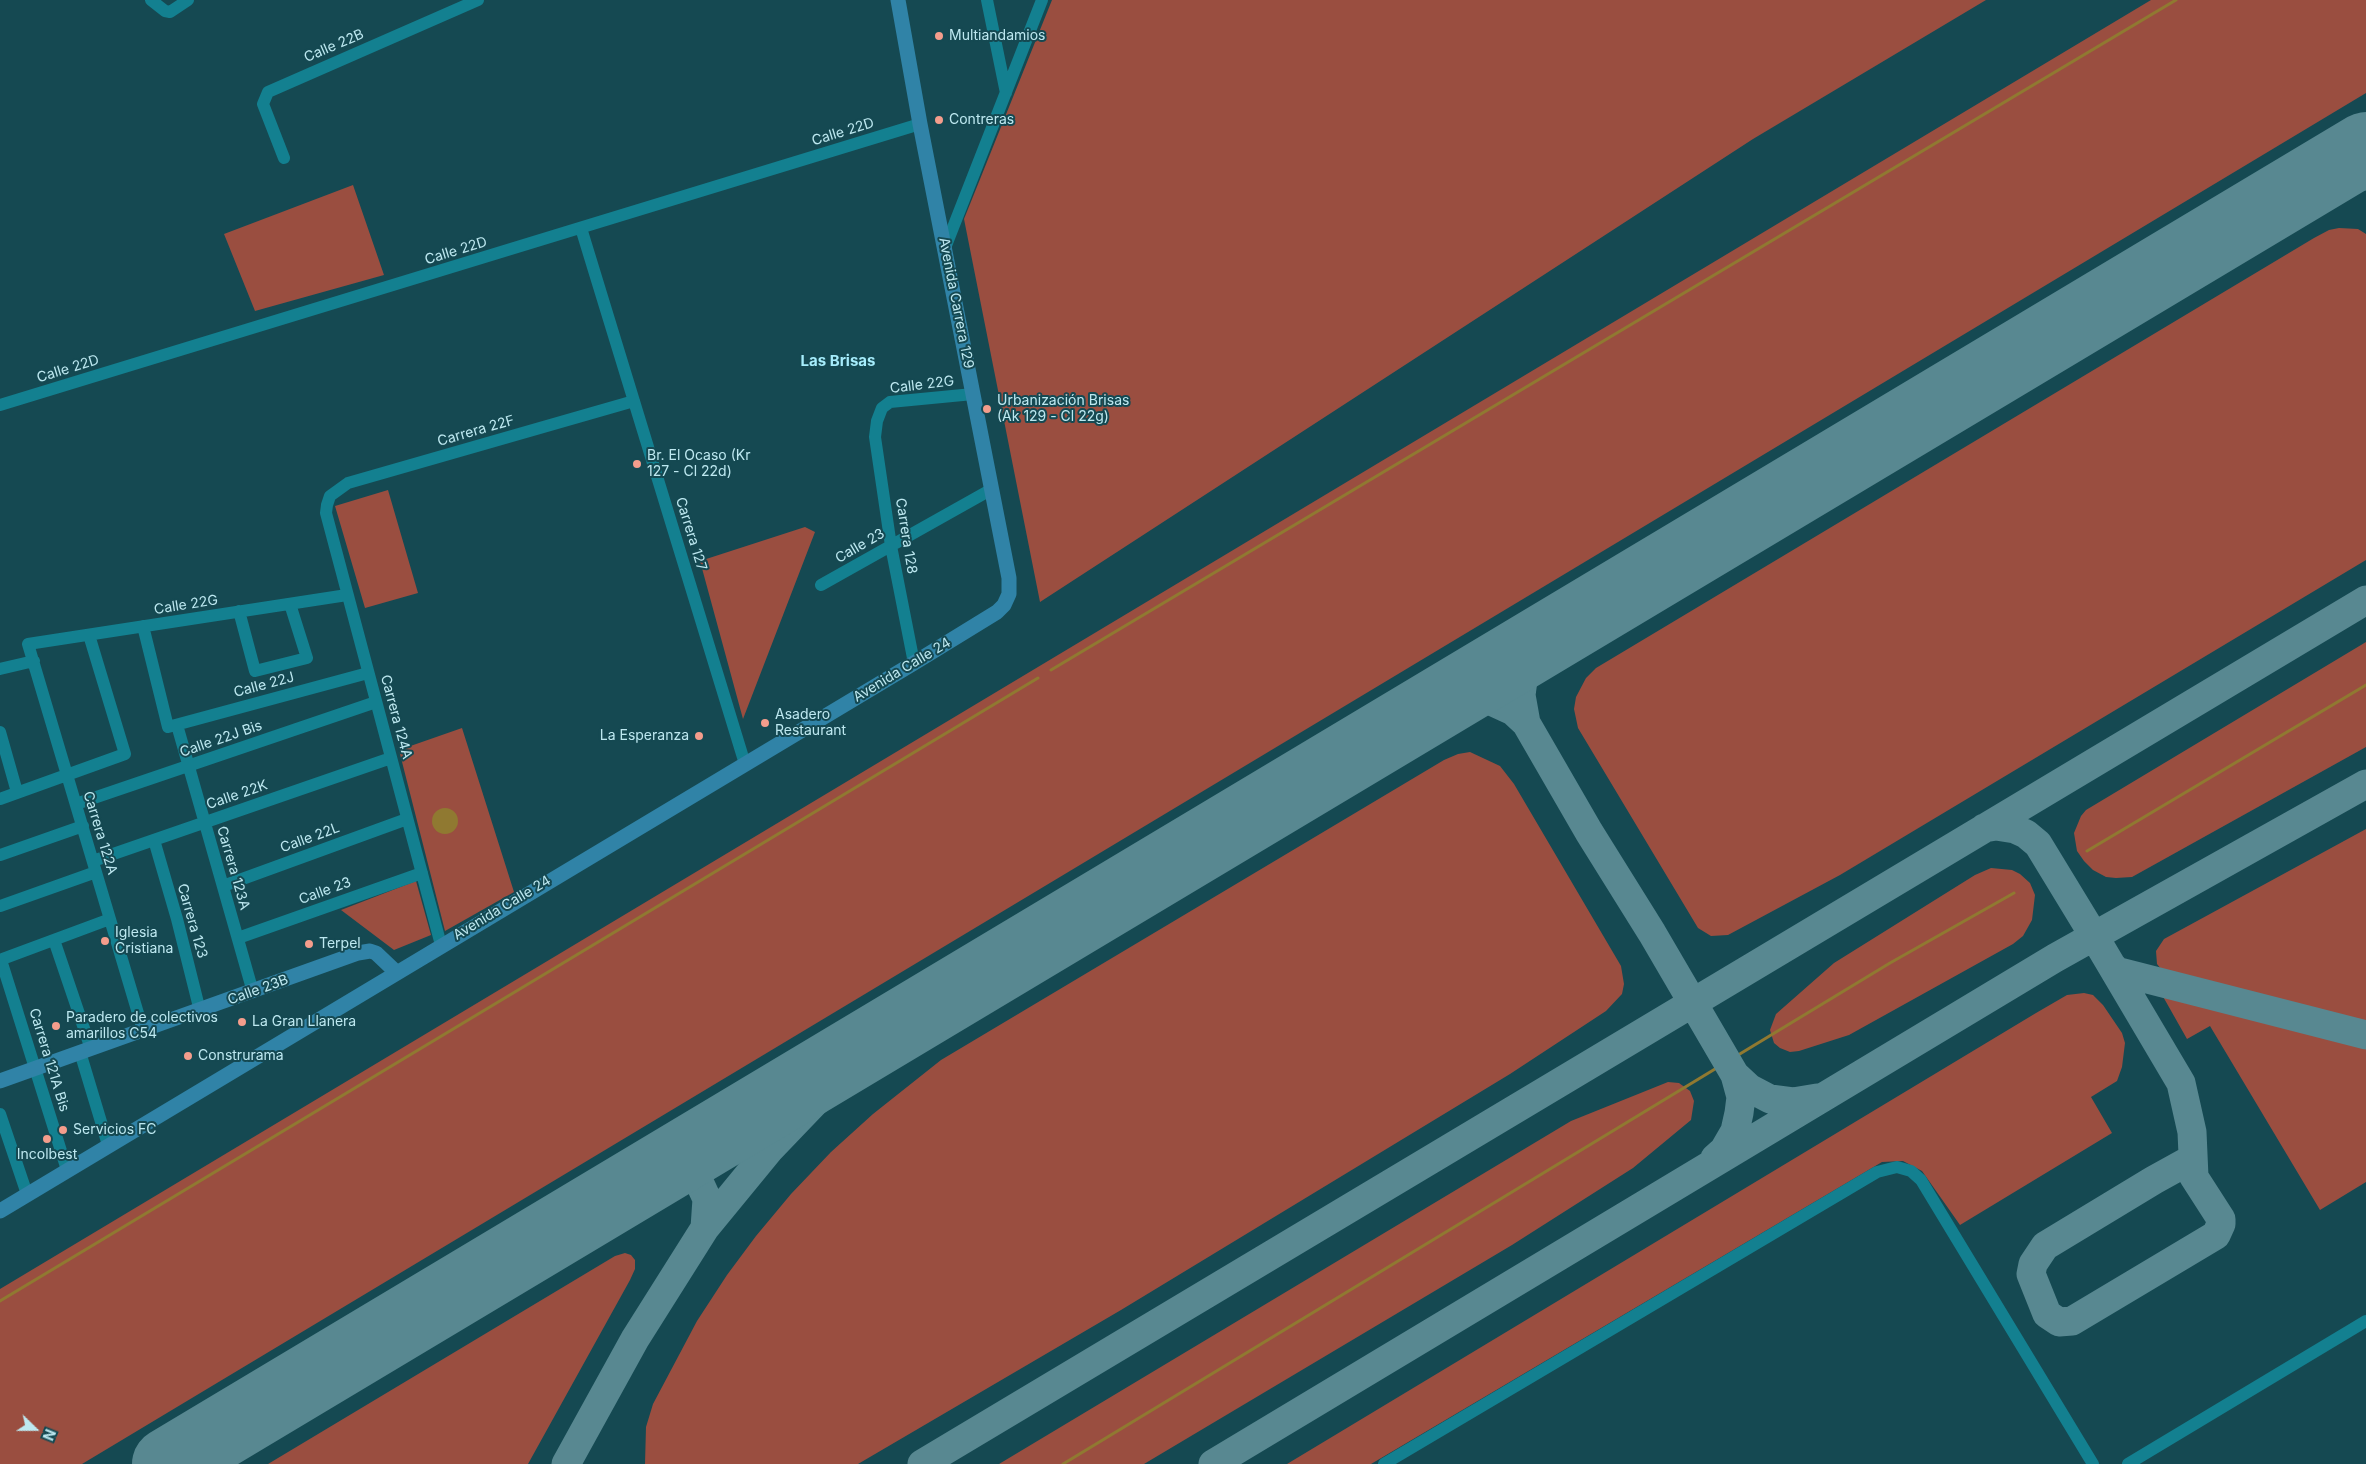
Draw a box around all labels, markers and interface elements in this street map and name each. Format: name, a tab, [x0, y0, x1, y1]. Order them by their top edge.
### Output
street label: Calle 22B	[302, 26, 366, 66]
place label: Multiandamios	[949, 28, 1045, 44]
marker: Multiandamios	[933, 30, 945, 42]
place label: Contreras	[949, 112, 1014, 128]
marker: Contreras	[933, 114, 945, 126]
street label: Calle 22D	[810, 115, 876, 149]
street label: Calle 22D	[423, 234, 489, 268]
street label: Avenida Carrera 129	[935, 236, 977, 370]
street label: Calle 22D	[35, 352, 101, 386]
district label: Las Brisas	[801, 352, 875, 370]
street label: Calle 22G	[889, 373, 955, 397]
place label: Urbanización Brisas (Ak 129 - Cl 22g)	[997, 393, 1129, 426]
marker: Urbanización Brisas (Ak 129 - Cl 22g)	[981, 403, 993, 415]
street label: Carrera 22F	[436, 412, 516, 450]
place label: Br. El Ocaso (Kr 127 - Cl 22d)	[647, 448, 750, 481]
marker: Br. El Ocaso (Kr 127 - Cl 22d)	[631, 458, 643, 470]
street label: Carrera 127	[672, 495, 710, 573]
street label: Carrera 128	[892, 497, 920, 575]
street label: Calle 23	[832, 525, 888, 567]
street label: Calle 22G	[153, 592, 219, 618]
street label: Avenida Calle 24	[850, 634, 954, 706]
street label: Calle 22J	[232, 669, 296, 701]
street label: Carrera 124A	[377, 673, 415, 761]
place label: Asadero Restaurant	[775, 707, 846, 740]
street label: Calle 22J Bis	[178, 717, 264, 761]
marker: Asadero Restaurant	[759, 717, 771, 729]
place label: La Esperanza	[600, 728, 689, 744]
marker: La Esperanza	[693, 730, 705, 742]
street label: Calle 22K	[204, 777, 270, 813]
street label: Carrera 122A	[79, 789, 121, 877]
street label: Calle 22L	[278, 820, 342, 856]
street label: Carrera 123A	[213, 824, 253, 912]
street label: Avenida Calle 24	[450, 872, 554, 944]
street label: Calle 23	[297, 874, 353, 908]
street label: Carrera 123	[173, 882, 211, 960]
place label: Iglesia Cristiana	[115, 925, 173, 958]
marker: Iglesia Cristiana	[99, 935, 111, 947]
place label: Terpel	[319, 936, 361, 952]
marker: Terpel	[303, 938, 315, 950]
street label: Calle 23B	[225, 971, 291, 1009]
street label: Carrera 121A Bis	[25, 1006, 73, 1114]
place label: Paradero de colectivos amarillos C54	[66, 1010, 218, 1042]
place label: La Gran Llanera	[252, 1014, 356, 1030]
marker: La Gran Llanera	[236, 1016, 248, 1028]
marker: Paradero de colectivos amarillos C54	[50, 1020, 62, 1032]
place label: Construrama	[198, 1048, 284, 1064]
marker: Construrama	[182, 1050, 194, 1062]
place label: Servicios FC	[73, 1122, 156, 1138]
marker: Servicios FC	[57, 1124, 69, 1136]
marker: Incolbest	[41, 1133, 53, 1145]
place label: Incolbest	[17, 1147, 77, 1163]
north arrow	[10, 1404, 60, 1454]
text: N	[39, 1427, 59, 1443]

